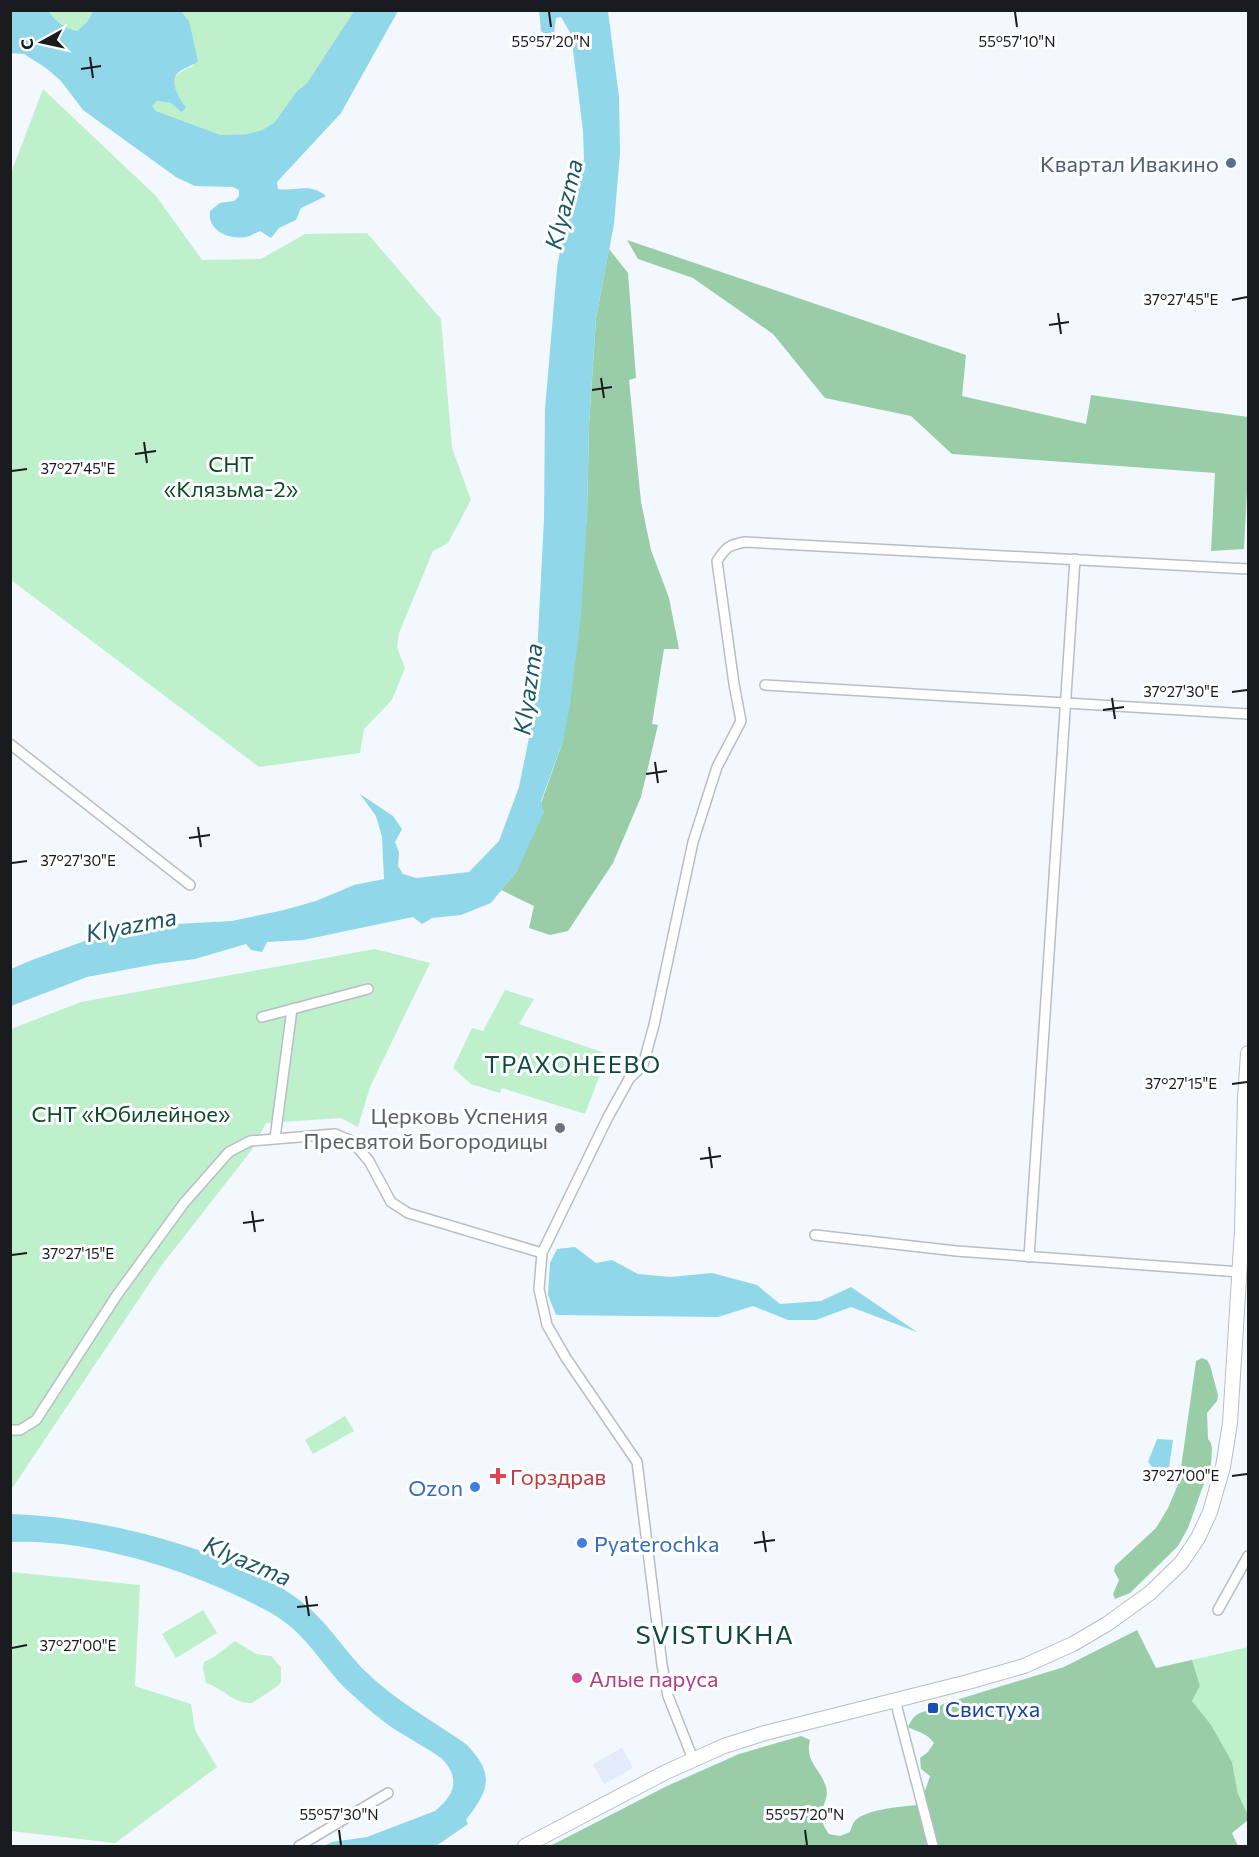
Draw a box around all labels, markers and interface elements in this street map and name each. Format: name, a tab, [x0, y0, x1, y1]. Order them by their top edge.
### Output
north arrow	[12, 12, 72, 72]
text: 55°57'20"N	[512, 32, 590, 50]
text: 55°57'10"N	[979, 32, 1055, 50]
text: С	[16, 37, 37, 51]
place label: Квартал Ивакино	[1040, 150, 1219, 177]
water label: Klyazma	[538, 156, 588, 252]
marker: Квартал Ивакино	[1224, 156, 1238, 170]
text: 37°27'45"E	[1144, 290, 1219, 308]
park label: СНТ «Клязьма-2»	[164, 450, 298, 502]
text: 37°27'45"E	[41, 459, 116, 477]
water label: Klyazma	[506, 641, 548, 737]
text: 37°27'30"E	[1143, 682, 1219, 700]
text: 37°27'30"E	[40, 851, 116, 869]
water label: Klyazma	[83, 901, 179, 947]
district label: ТРАХОНЕЕВО	[484, 1049, 662, 1078]
text: 37°27'15"E	[1145, 1074, 1217, 1092]
park label: СНТ «Юбилейное»	[32, 1100, 230, 1127]
place label: Церковь Успения Пресвятой Богородицы	[303, 1102, 548, 1154]
marker: Церковь Успения Пресвятой Богородицы	[553, 1121, 567, 1135]
text: 37°27'15"E	[42, 1244, 114, 1262]
place label: Горздрав	[510, 1463, 606, 1490]
text: 37°27'00"E	[1143, 1466, 1220, 1484]
marker: Горздрав	[491, 1469, 505, 1483]
place label: Ozon	[408, 1474, 463, 1501]
marker: Ozon	[468, 1480, 482, 1494]
water label: Klyazma	[200, 1529, 296, 1591]
place label: Pyaterochka	[594, 1530, 719, 1557]
marker: Pyaterochka	[575, 1536, 589, 1550]
district label: SVISTUKHA	[636, 1618, 794, 1649]
text: 37°27'00"E	[40, 1636, 117, 1654]
place label: Алые паруса	[589, 1665, 718, 1692]
marker: Алые паруса	[570, 1671, 584, 1685]
place label: Свистуха	[945, 1695, 1040, 1722]
marker: Свистуха	[926, 1701, 940, 1715]
text: 55°57'30"N	[299, 1805, 379, 1823]
text: 55°57'20"N	[766, 1805, 844, 1823]

